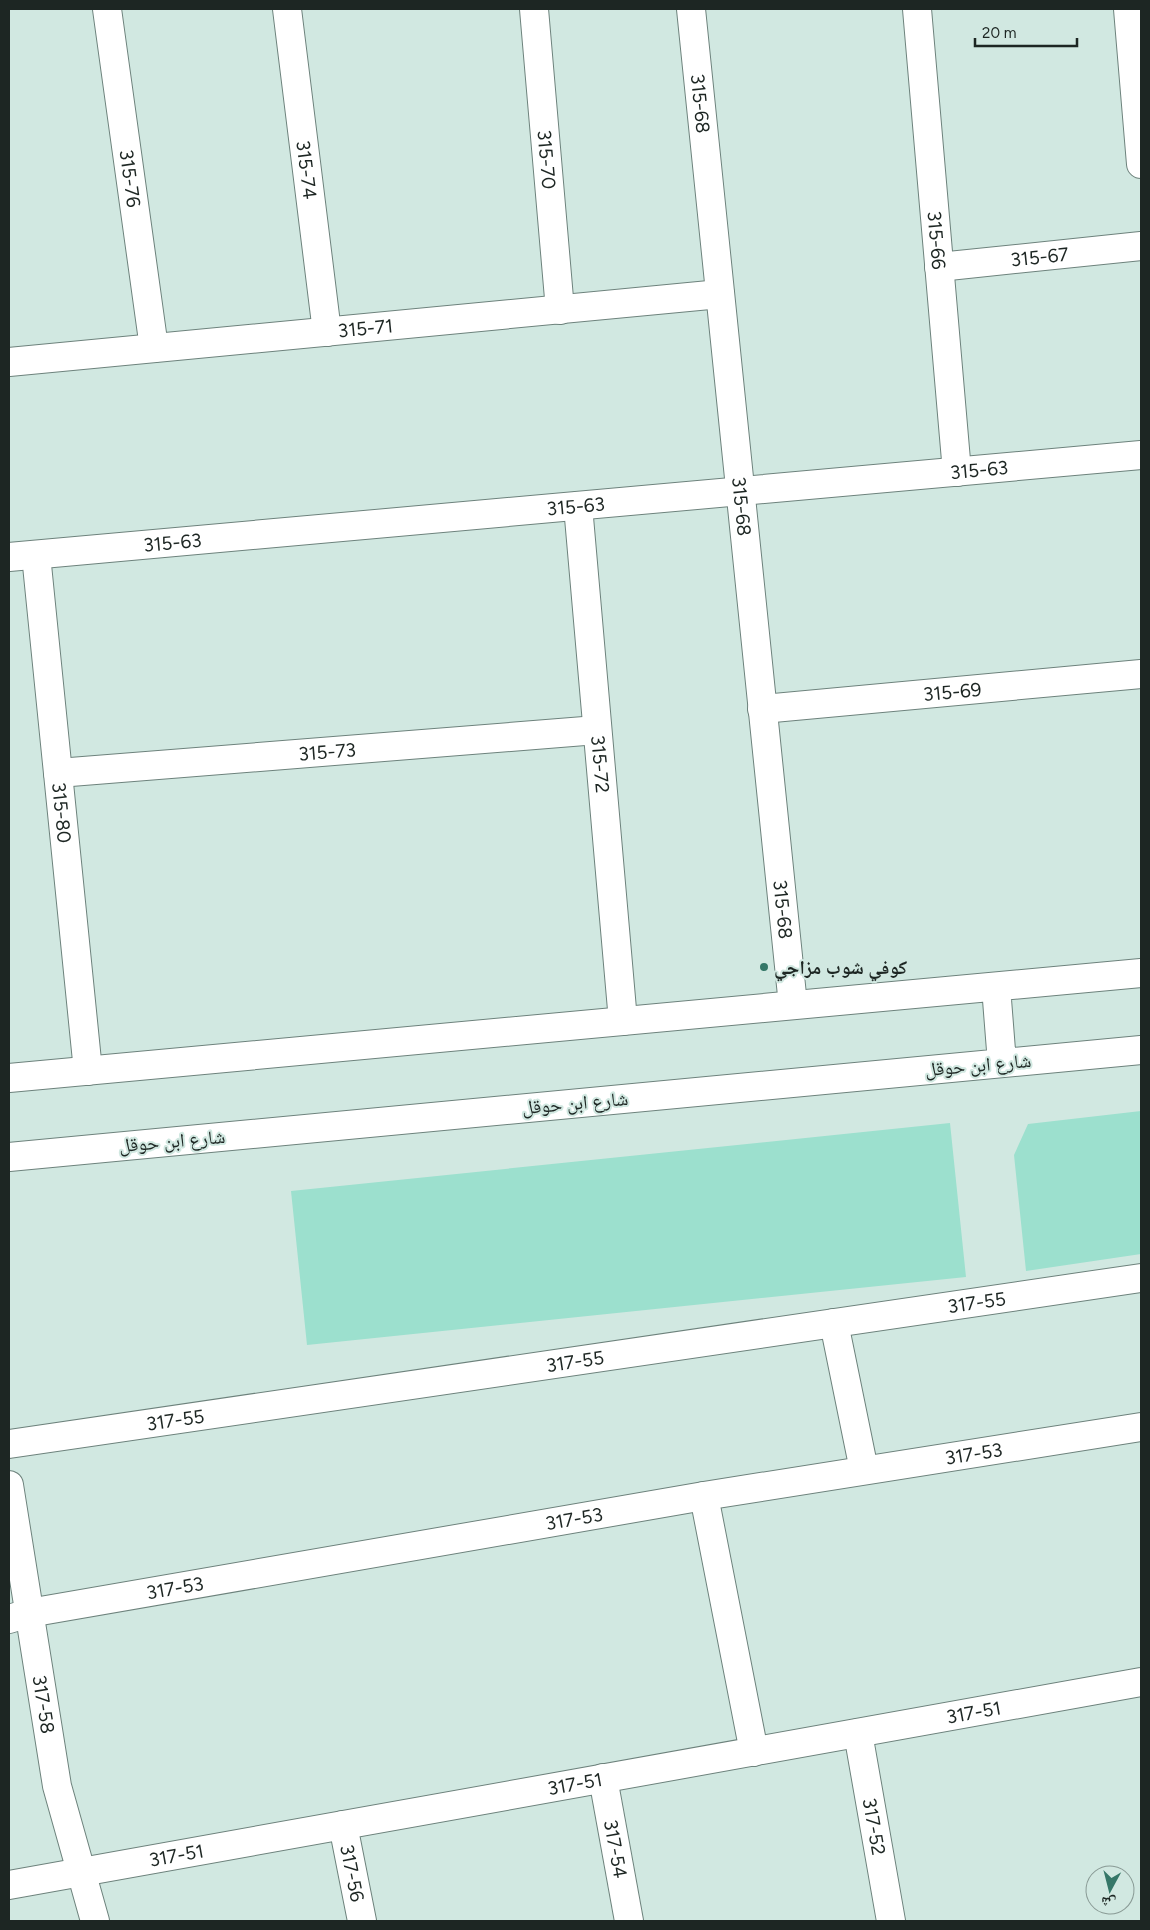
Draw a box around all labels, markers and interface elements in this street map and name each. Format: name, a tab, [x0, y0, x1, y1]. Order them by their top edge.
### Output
scale bar	[975, 15, 1078, 47]
text: 20 m	[982, 24, 1016, 42]
street label: 315-68	[686, 73, 715, 134]
street label: 315-70	[533, 129, 561, 190]
street label: 315-74	[292, 139, 322, 201]
street label: 315-76	[115, 148, 146, 209]
street label: 315-66	[923, 210, 951, 271]
street label: 315-67	[1009, 242, 1070, 271]
street label: 315-71	[337, 314, 394, 342]
street label: 315-63	[949, 456, 1009, 484]
street label: 315-68	[727, 476, 756, 537]
street label: 315-63	[546, 492, 606, 520]
street label: 315-63	[142, 528, 202, 556]
street label: 315-69	[922, 677, 982, 706]
street label: 315-72	[587, 734, 615, 794]
street label: 315-73	[298, 738, 357, 765]
street label: 315-80	[47, 781, 76, 844]
street label: 315-68	[769, 879, 798, 940]
place label: كوفي شوب مزاجي	[774, 956, 908, 982]
marker: كوفي شوب مزاجي	[758, 961, 770, 973]
street label: شارع ابن حوقل	[924, 1049, 1032, 1081]
street label: شارع ابن حوقل	[521, 1087, 629, 1119]
street label: شارع ابن حوقل	[118, 1125, 226, 1157]
street label: 317-55	[946, 1286, 1007, 1318]
street label: 317-55	[544, 1345, 605, 1377]
street label: 317-55	[145, 1404, 206, 1435]
street label: 317-53	[943, 1438, 1004, 1469]
street label: 317-53	[544, 1502, 604, 1535]
street label: 317-53	[145, 1571, 205, 1604]
street label: 317-58	[28, 1673, 60, 1735]
street label: 317-51	[944, 1696, 1003, 1728]
street label: 317-51	[546, 1767, 604, 1800]
street label: 317-52	[858, 1796, 891, 1857]
street label: 317-54	[599, 1818, 633, 1880]
street label: 317-51	[147, 1839, 205, 1871]
street label: 317-56	[336, 1842, 369, 1904]
north arrow	[1085, 1865, 1135, 1915]
text: ش	[1100, 1893, 1117, 1912]

